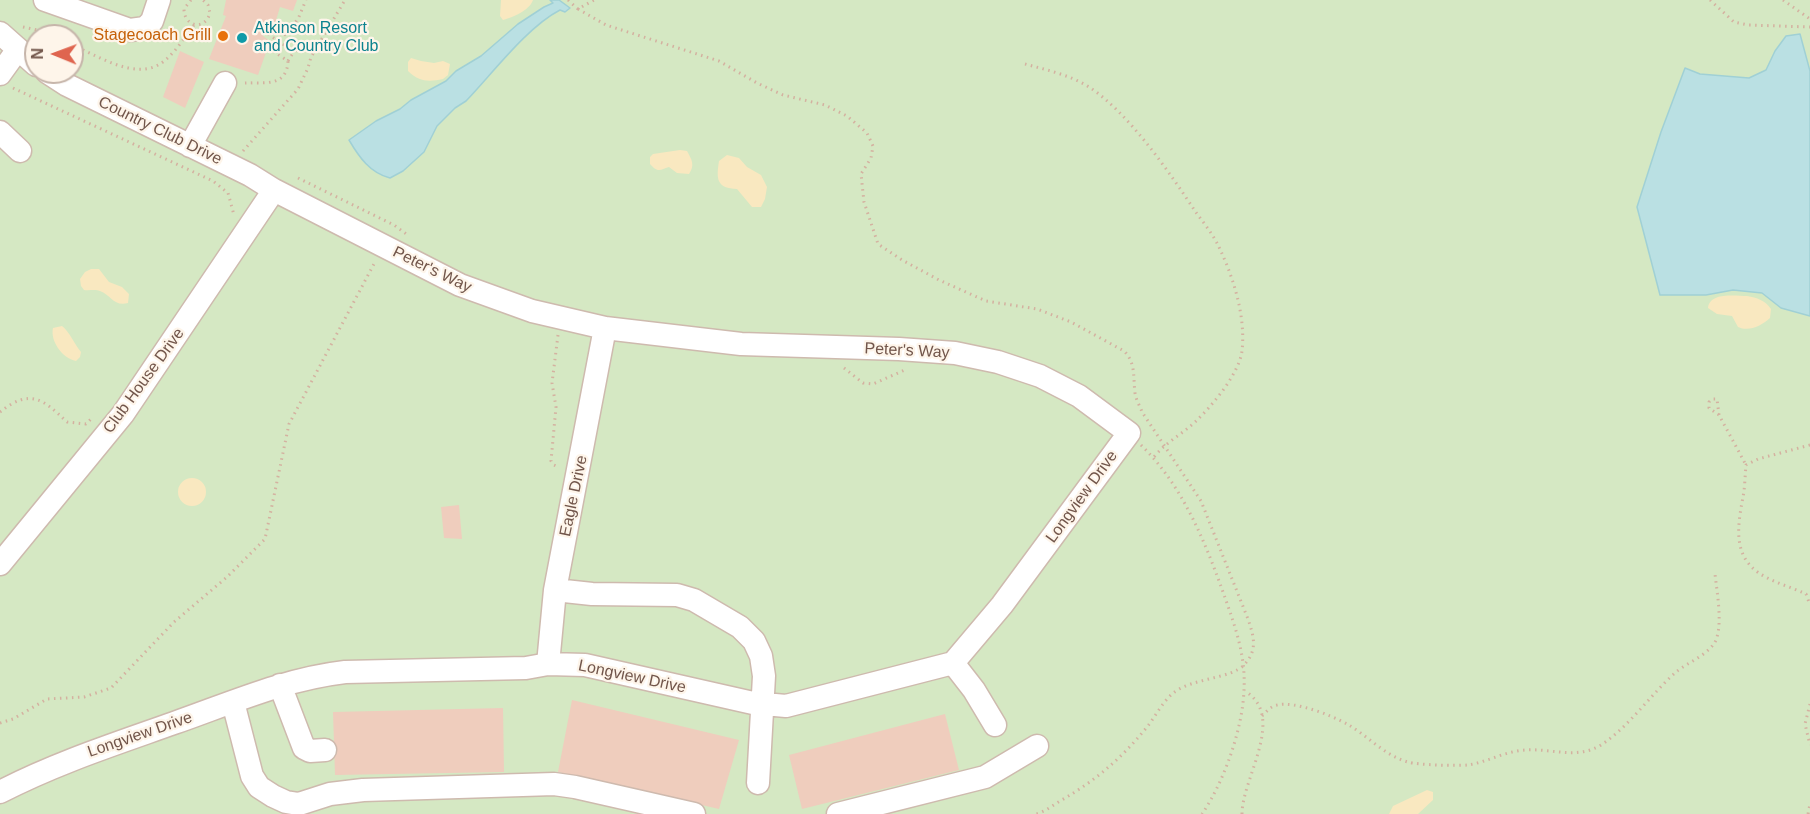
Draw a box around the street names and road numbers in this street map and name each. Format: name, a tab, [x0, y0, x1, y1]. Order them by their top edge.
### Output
street label: Country Club Drive	[95, 93, 225, 169]
street label: Peter's Way	[390, 243, 474, 297]
street label: Club House Drive	[99, 325, 189, 437]
street label: Peter's Way	[864, 339, 950, 363]
street label: Longview Drive	[1042, 447, 1122, 547]
street label: Eagle Drive	[556, 454, 592, 538]
street label: Longview Drive	[577, 656, 687, 698]
street label: Longview Drive	[85, 708, 195, 762]

